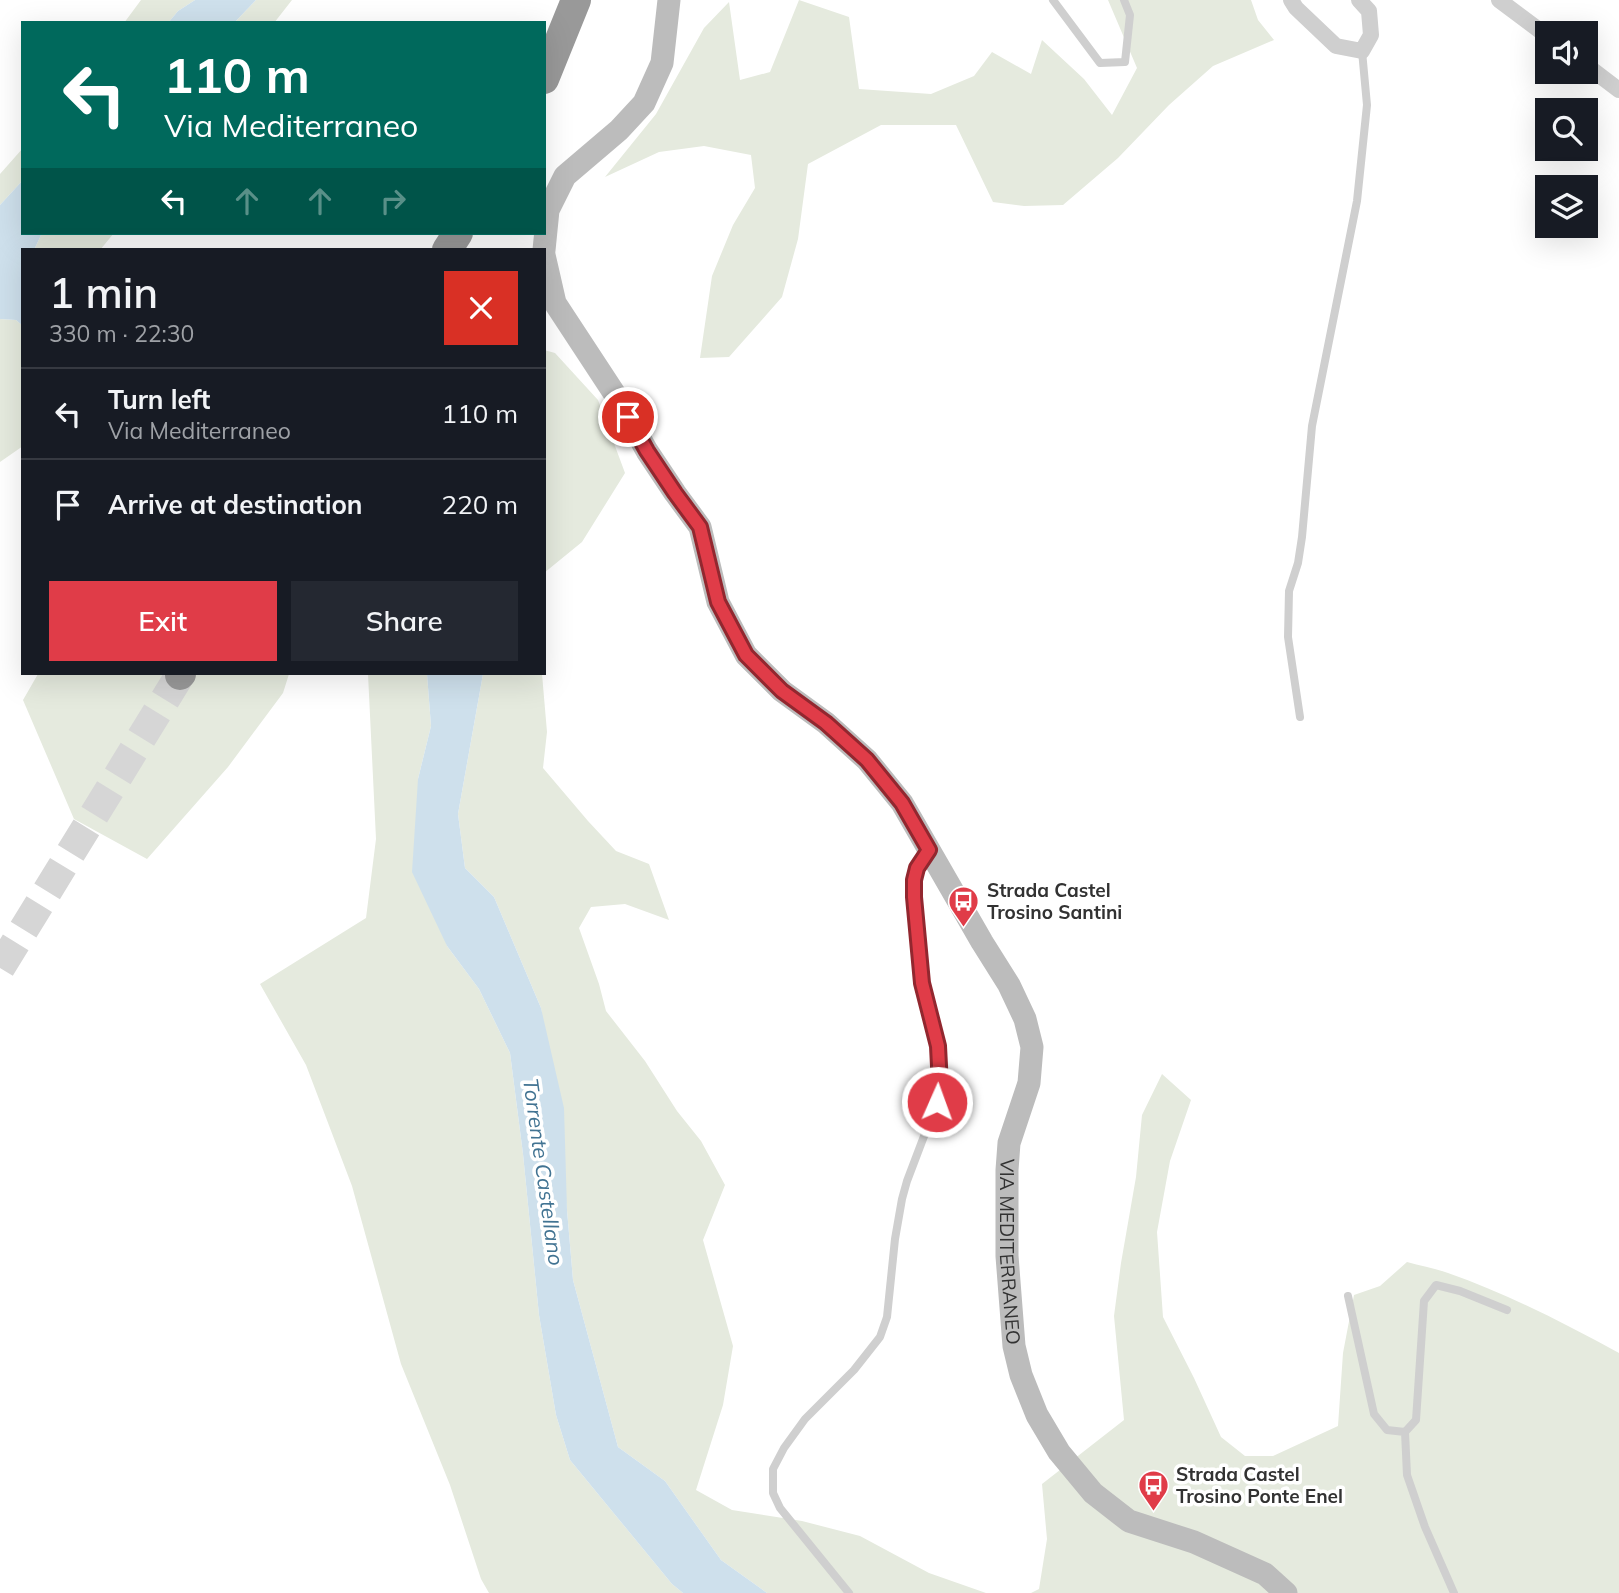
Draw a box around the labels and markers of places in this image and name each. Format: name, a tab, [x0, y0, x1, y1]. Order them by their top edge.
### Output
pin	[598, 387, 658, 447]
place label: Strada Castel Trosino Santini	[987, 878, 1122, 924]
bus stop icon: Strada Castel Trosino Santini	[947, 884, 981, 928]
place label: Strada Castel Trosino Ponte Enel	[1176, 1462, 1343, 1508]
bus stop icon: Strada Castel Trosino Ponte Enel	[1136, 1468, 1170, 1512]

